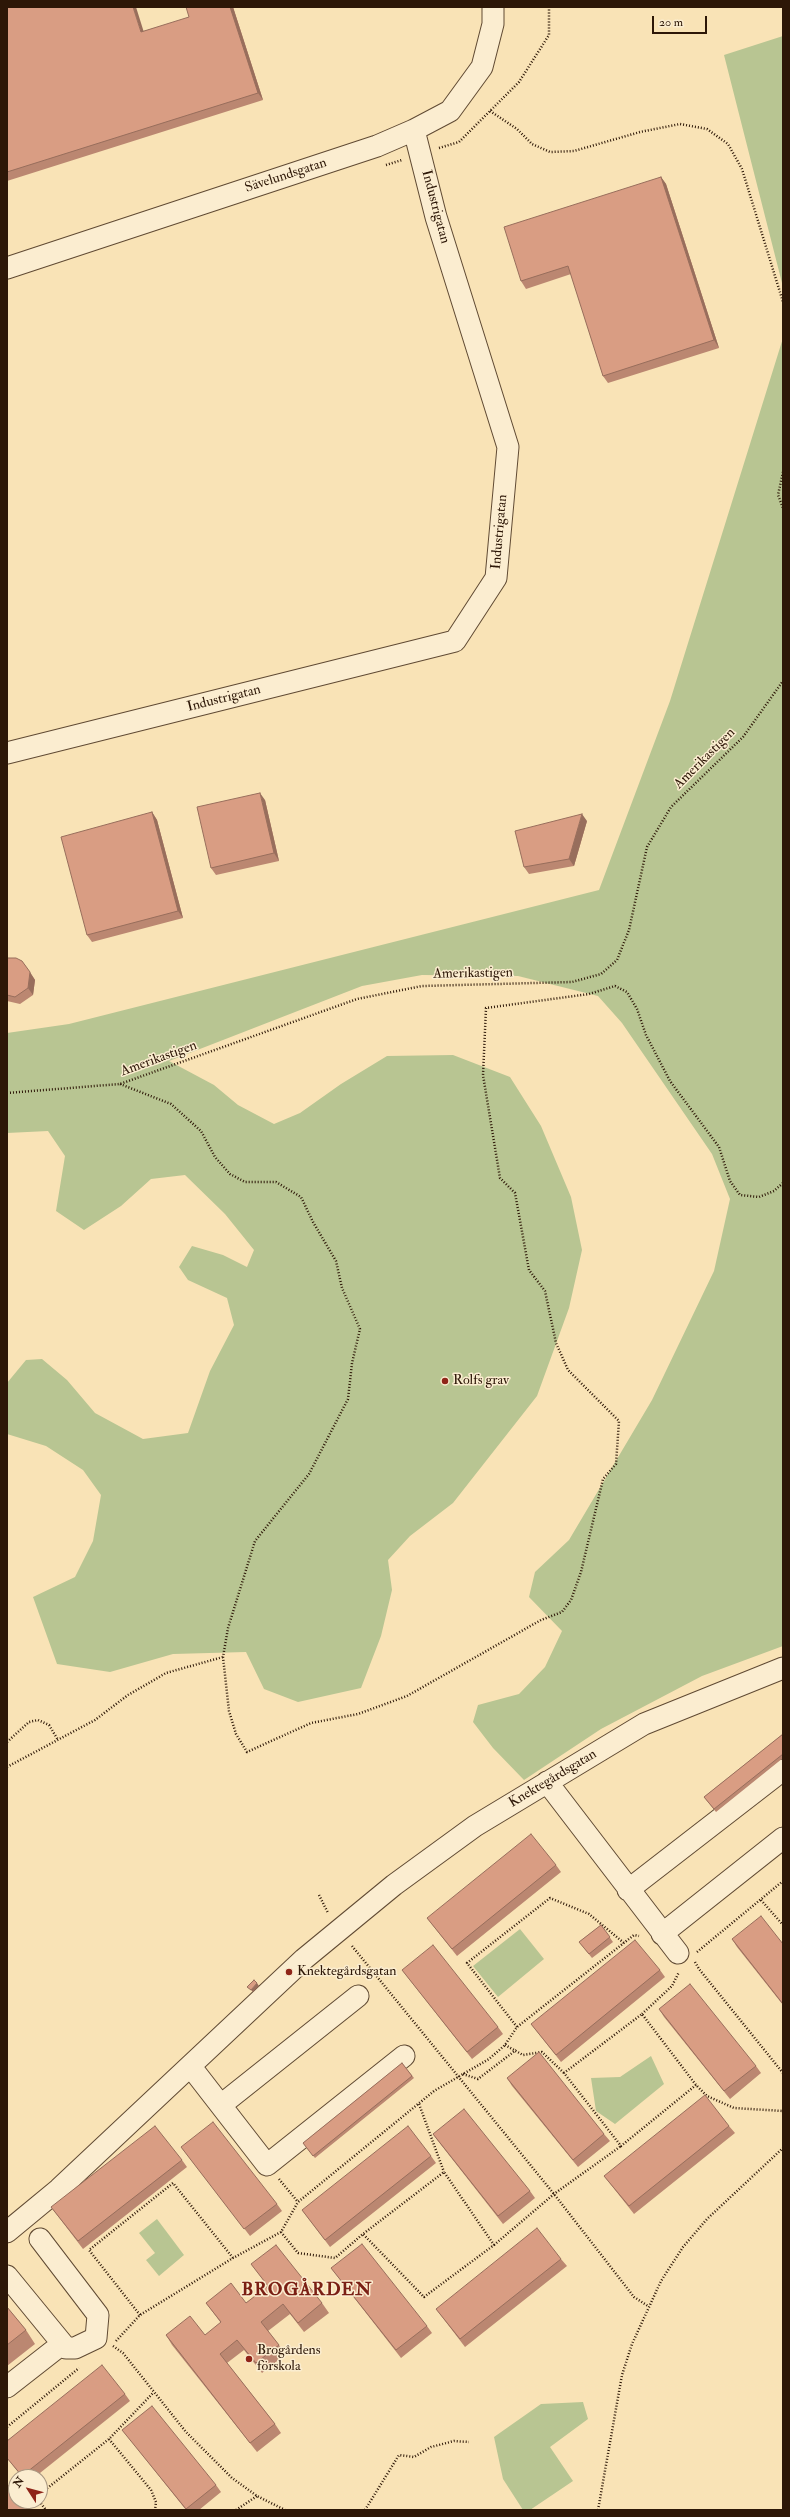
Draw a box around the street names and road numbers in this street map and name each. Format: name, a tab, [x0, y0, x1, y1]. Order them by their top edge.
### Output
street label: Sävelundsgatan	[243, 155, 329, 197]
street label: Industrigatan	[417, 168, 453, 246]
street label: Industrigatan	[488, 494, 512, 570]
street label: Industrigatan	[185, 682, 263, 716]
street label: Amerikastigen	[671, 725, 739, 793]
street label: Amerikastigen	[433, 965, 513, 983]
street label: Amerikastigen	[119, 1037, 199, 1081]
street label: Knektegårdsgatan	[506, 1746, 600, 1812]

